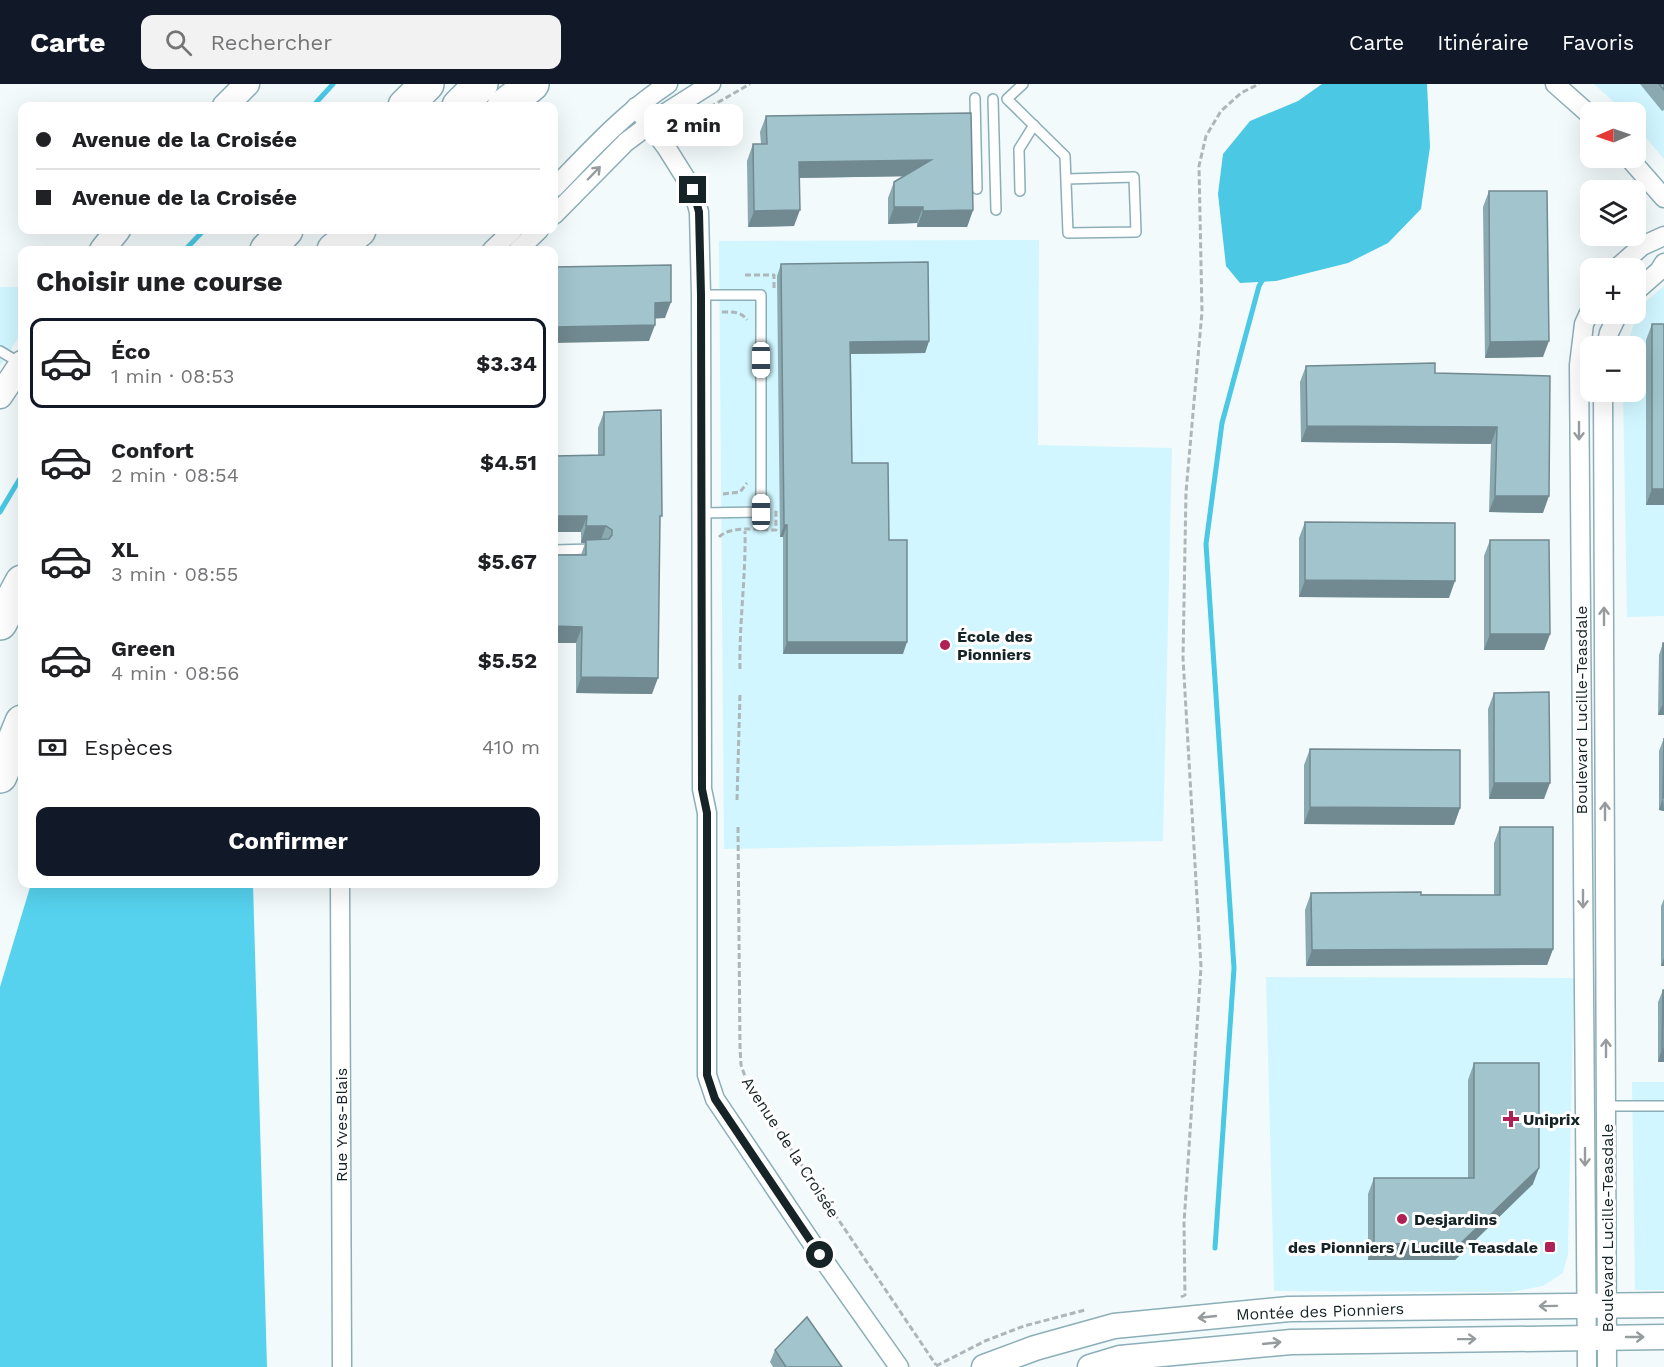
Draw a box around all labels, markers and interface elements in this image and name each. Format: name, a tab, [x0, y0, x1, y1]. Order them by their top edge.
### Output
search box	[141, 15, 561, 69]
text: Carte	[30, 26, 105, 59]
icon: search	[162, 26, 195, 59]
text: Rechercher	[210, 30, 332, 55]
text: Carte	[1349, 30, 1404, 55]
text: Itinéraire	[1437, 30, 1529, 55]
text: Favoris	[1562, 30, 1634, 55]
north arrow	[1580, 102, 1646, 168]
map controls	[1580, 102, 1646, 402]
callout: 2 min	[644, 103, 742, 145]
text: 2 min	[666, 113, 721, 137]
text: Avenue de la Croisée	[72, 127, 297, 152]
one-way arrow	[587, 166, 601, 181]
route end	[679, 176, 706, 203]
button: layers	[1580, 180, 1646, 246]
text: Avenue de la Croisée	[72, 185, 297, 210]
button: +	[1580, 258, 1646, 324]
text: Choisir une course	[36, 266, 283, 298]
icon: car	[39, 336, 93, 390]
button: −	[1580, 336, 1646, 402]
text: Éco	[111, 339, 150, 364]
car	[752, 342, 770, 378]
text: $3.34	[476, 351, 537, 376]
text: 1 min · 08:53	[111, 364, 235, 388]
one-way arrow	[1573, 421, 1585, 441]
icon: car	[39, 435, 93, 489]
text: Confort	[111, 438, 194, 463]
text: $4.51	[480, 450, 537, 475]
text: 2 min · 08:54	[111, 463, 239, 487]
car	[752, 494, 770, 530]
icon: car	[39, 534, 93, 588]
text: XL	[111, 537, 139, 562]
text: $5.67	[477, 549, 537, 574]
text: 3 min · 08:55	[111, 562, 238, 586]
street label: Boulevard Lucille-Teasdale	[1572, 606, 1591, 814]
one-way arrow	[1598, 607, 1610, 627]
place label: École des Pionniers	[957, 627, 1033, 664]
icon: car	[39, 633, 93, 687]
text: Green	[111, 636, 175, 661]
marker: École des Pionniers	[938, 638, 952, 652]
text: $5.52	[478, 648, 537, 673]
text: 4 min · 08:56	[111, 661, 239, 685]
icon: cash	[36, 731, 69, 764]
text: Espèces	[84, 735, 173, 760]
text: 410 m	[482, 735, 540, 759]
one-way arrow	[1599, 802, 1611, 822]
button: Confirmer	[36, 807, 540, 876]
one-way arrow	[1577, 889, 1589, 909]
one-way arrow	[1600, 1039, 1612, 1059]
street label: Rue Yves-Blais	[332, 1068, 351, 1182]
street label: Avenue de la Croisée	[738, 1073, 843, 1221]
place label: Uniprix	[1523, 1110, 1580, 1129]
marker: Uniprix	[1504, 1112, 1518, 1126]
street label: Boulevard Lucille-Teasdale	[1598, 1124, 1617, 1332]
one-way arrow	[1579, 1146, 1591, 1166]
place label: Desjardins	[1414, 1210, 1498, 1229]
marker: Desjardins	[1395, 1212, 1409, 1226]
place label: des Pionniers / Lucille Teasdale	[1288, 1238, 1538, 1257]
marker: des Pionniers / Lucille Teasdale	[1543, 1240, 1557, 1254]
route start	[806, 1241, 833, 1268]
street label: Montée des Pionniers	[1236, 1299, 1404, 1324]
one-way arrow	[1539, 1300, 1559, 1312]
one-way arrow	[1197, 1312, 1217, 1323]
one-way arrow	[1625, 1331, 1645, 1343]
one-way arrow	[1457, 1333, 1477, 1345]
one-way arrow	[1262, 1337, 1282, 1348]

